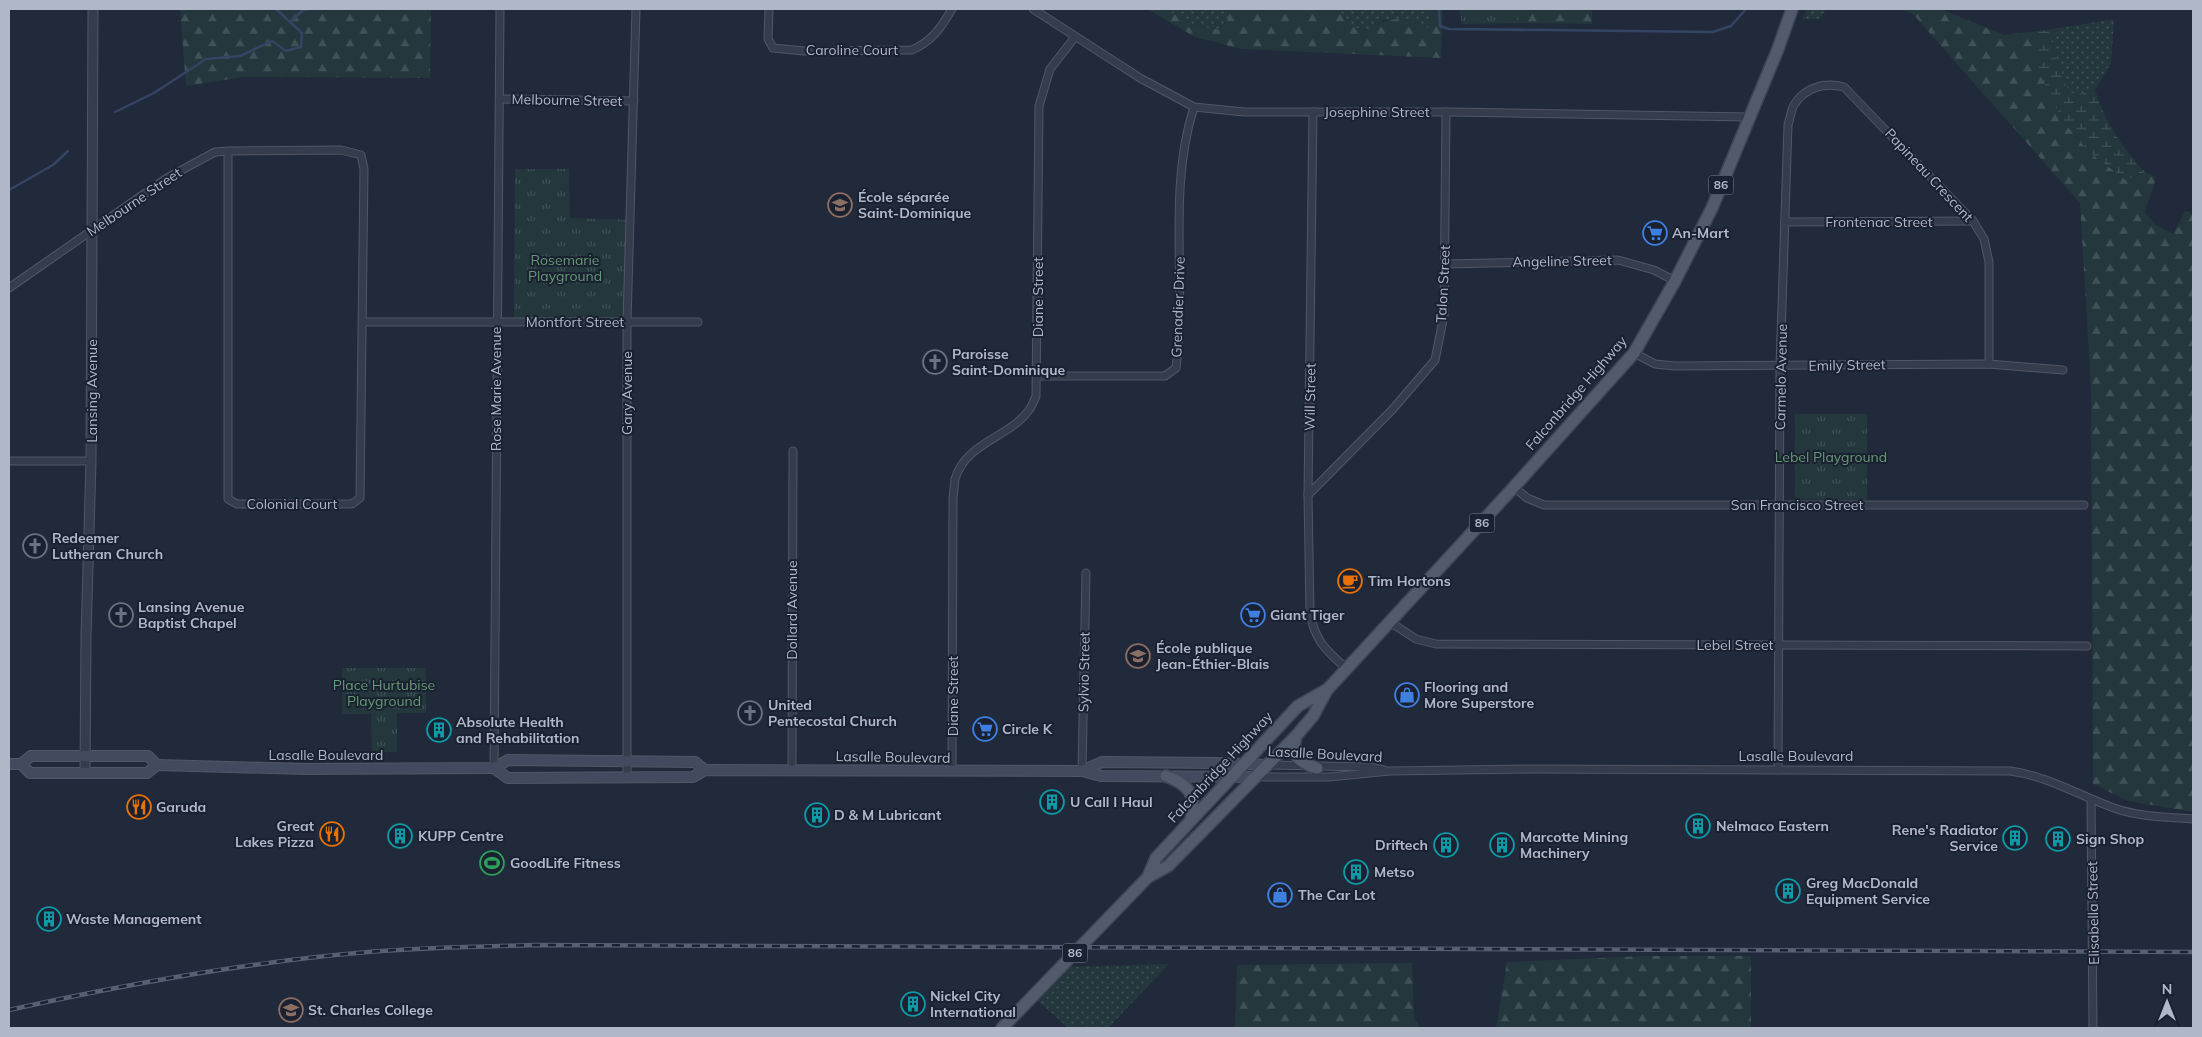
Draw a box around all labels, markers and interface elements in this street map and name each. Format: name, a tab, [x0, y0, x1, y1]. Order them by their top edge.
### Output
street label: Caroline Court	[806, 41, 898, 59]
street label: Melbourne Street	[511, 90, 623, 110]
street label: Josephine Street	[1324, 103, 1430, 121]
street label: Papineau Crescent	[1881, 124, 1977, 226]
street label: Melbourne Street	[83, 164, 185, 240]
road number: 86	[1708, 176, 1734, 194]
place label: École séparée Saint-Dominique	[858, 188, 971, 222]
school or university icon: École séparée Saint-Dominique	[827, 192, 853, 218]
street label: Frontenac Street	[1825, 213, 1933, 231]
supermarket icon: An-Mart	[1642, 220, 1668, 246]
place label: An-Mart	[1672, 224, 1730, 242]
street label: Talon Street	[1432, 245, 1454, 323]
park label: Rosemarie Playground	[528, 251, 602, 285]
street label: Angeline Street	[1512, 251, 1612, 271]
street label: Grenadier Drive	[1167, 256, 1189, 358]
street label: Diane Street	[1029, 257, 1047, 337]
street label: Montfort Street	[526, 313, 624, 331]
street label: Carmelo Avenue	[1771, 324, 1791, 430]
street label: Rose Marie Avenue	[487, 327, 505, 451]
street label: Falconbridge Highway	[1521, 332, 1631, 454]
street label: Lansing Avenue	[83, 339, 101, 443]
place label: Paroisse Saint-Dominique	[952, 345, 1065, 379]
church icon: Paroisse Saint-Dominique	[922, 349, 948, 375]
street label: Gary Avenue	[618, 351, 636, 435]
street label: Emily Street	[1808, 355, 1886, 375]
street label: Will Street	[1300, 363, 1320, 431]
park label: Lebel Playground	[1775, 448, 1887, 466]
street label: Colonial Court	[247, 495, 338, 513]
street label: San Francisco Street	[1731, 496, 1863, 514]
road number: 86	[1470, 514, 1494, 532]
place label: Redeemer Lutheran Church	[52, 529, 163, 563]
church icon: Redeemer Lutheran Church	[22, 533, 48, 559]
street label: Dollard Avenue	[783, 560, 801, 660]
cafe icon: Tim Hortons	[1337, 568, 1363, 594]
place label: Tim Hortons	[1368, 572, 1451, 590]
place label: Lansing Avenue Baptist Chapel	[138, 598, 245, 632]
church icon: Lansing Avenue Baptist Chapel	[108, 602, 134, 628]
supermarket icon: Giant Tiger	[1240, 602, 1266, 628]
place label: Giant Tiger	[1270, 606, 1345, 624]
street label: Sylvio Street	[1074, 631, 1094, 712]
street label: Lebel Street	[1697, 636, 1774, 654]
place label: École publique Jean-Éthier-Blais	[1156, 639, 1269, 673]
school or university icon: École publique Jean-Éthier-Blais	[1125, 643, 1151, 669]
street label: Diane Street	[944, 656, 962, 736]
park label: Place Hurtubise Playground	[333, 676, 435, 710]
place label: Flooring and More Superstore	[1424, 678, 1534, 712]
shop icon: Flooring and More Superstore	[1394, 682, 1420, 708]
place label: United Pentecostal Church	[768, 696, 897, 730]
church icon: United Pentecostal Church	[737, 700, 763, 726]
street label: Falconbridge Highway	[1164, 707, 1277, 826]
place label: Absolute Health and Rehabilitation	[456, 713, 579, 747]
supermarket icon: Circle K	[972, 716, 998, 742]
building icon: Absolute Health and Rehabilitation	[426, 717, 452, 743]
place label: Circle K	[1002, 720, 1053, 738]
street label: Lasalle Boulevard	[1267, 742, 1383, 766]
street label: Lasalle Boulevard	[269, 746, 383, 764]
street label: Lasalle Boulevard	[835, 747, 951, 767]
street label: Lasalle Boulevard	[1739, 747, 1853, 765]
building icon: U Call I Haul	[1039, 789, 1065, 815]
place label: U Call I Haul	[1070, 793, 1153, 811]
restaurant icon: Garuda	[126, 794, 152, 820]
place label: Garuda	[156, 798, 206, 816]
building icon: D & M Lubricant	[804, 802, 830, 828]
place label: D & M Lubricant	[834, 806, 942, 824]
building icon: Nelmaco Eastern	[1685, 813, 1711, 839]
place label: Great Lakes Pizza	[235, 817, 315, 851]
place label: Nelmaco Eastern	[1716, 817, 1829, 835]
restaurant icon: Great Lakes Pizza	[319, 821, 345, 847]
place label: Rene's Radiator Service	[1892, 821, 1998, 855]
building icon: KUPP Centre	[387, 823, 413, 849]
building icon: Rene's Radiator Service	[2002, 825, 2028, 851]
building icon: Sign Shop	[2045, 826, 2071, 852]
place label: KUPP Centre	[418, 827, 504, 845]
place label: Marcotte Mining Machinery	[1520, 828, 1628, 862]
place label: Sign Shop	[2076, 830, 2144, 848]
building icon: Driftech	[1433, 832, 1459, 858]
building icon: Marcotte Mining Machinery	[1489, 832, 1515, 858]
place label: Driftech	[1375, 836, 1428, 854]
sports icon: GoodLife Fitness	[479, 850, 505, 876]
place label: GoodLife Fitness	[510, 854, 621, 872]
building icon: Metso	[1343, 859, 1369, 885]
street label: Elisabella Street	[2083, 861, 2103, 965]
place label: Metso	[1374, 863, 1414, 881]
place label: Greg MacDonald Equipment Service	[1806, 874, 1930, 908]
building icon: Greg MacDonald Equipment Service	[1775, 878, 1801, 904]
shop icon: The Car Lot	[1267, 882, 1293, 908]
place label: The Car Lot	[1298, 886, 1376, 904]
building icon: Waste Management	[36, 906, 62, 932]
place label: Waste Management	[66, 910, 202, 928]
road number: 86	[1062, 944, 1088, 962]
north arrow	[2142, 977, 2192, 1027]
text: N	[2162, 980, 2172, 998]
place label: Nickel City International	[930, 987, 1016, 1021]
building icon: Nickel City International	[900, 991, 926, 1017]
school or university icon: St. Charles College	[278, 997, 304, 1023]
place label: St. Charles College	[308, 1001, 433, 1019]

